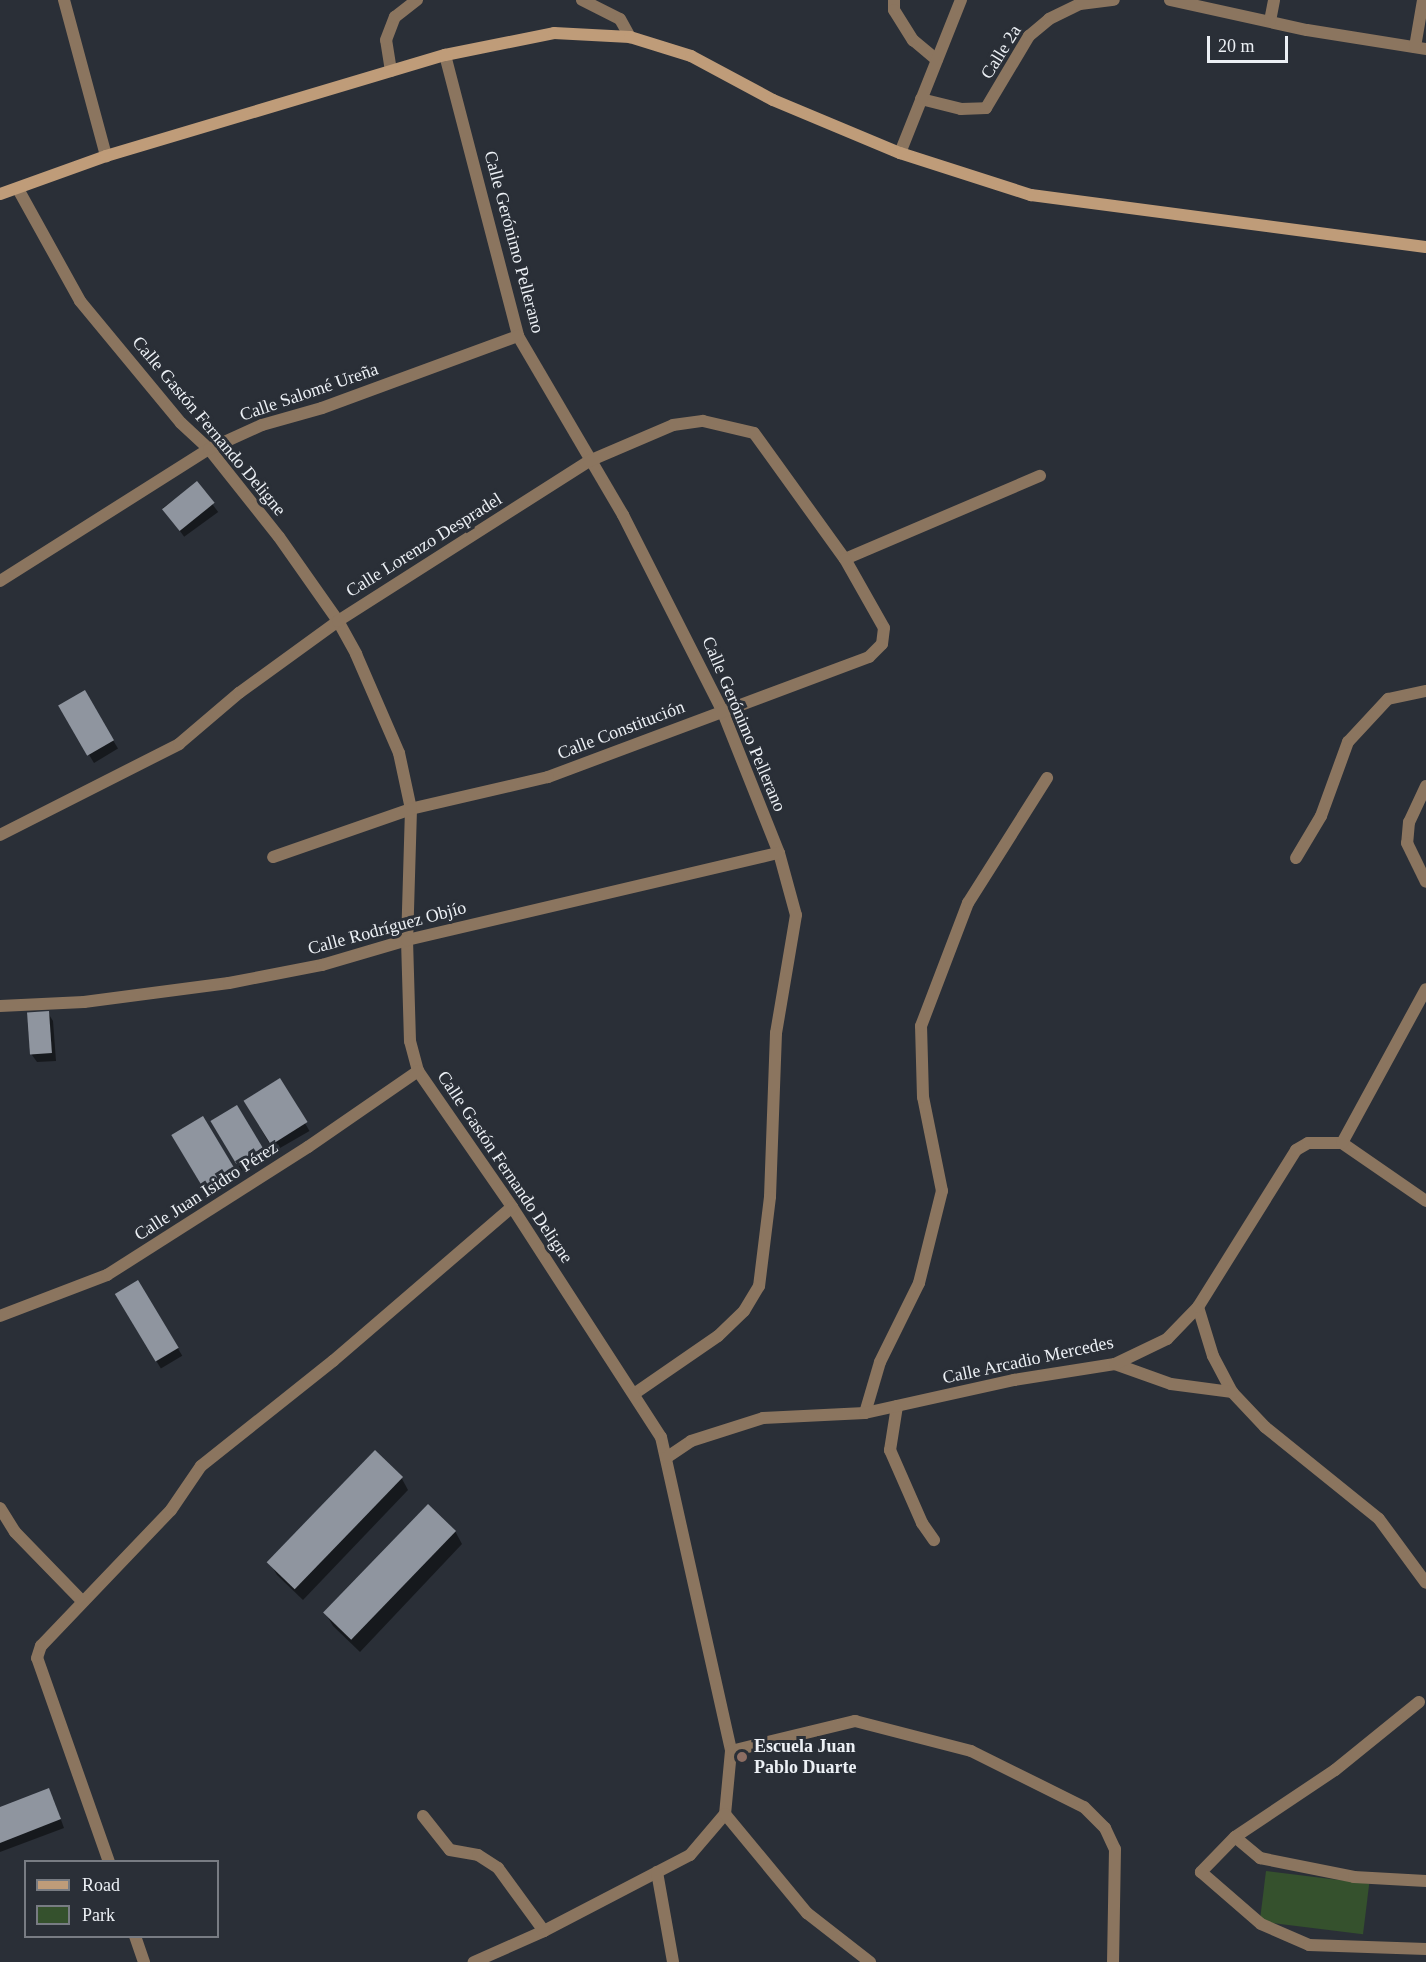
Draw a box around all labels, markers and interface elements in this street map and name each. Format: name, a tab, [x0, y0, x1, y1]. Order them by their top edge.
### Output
street label: Calle 2a	[976, 21, 1026, 83]
scale bar	[1210, 24, 1291, 62]
text: 20 m	[1218, 36, 1255, 56]
street label: Calle Gerónimo Pellerano	[479, 148, 549, 336]
street label: Calle Gastón Fernando Deligne	[128, 332, 290, 520]
street label: Calle Salomé Ureña	[237, 358, 381, 426]
street label: Calle Lorenzo Despradel	[342, 488, 506, 602]
street label: Calle Gerónimo Pellerano	[697, 633, 791, 815]
street label: Calle Constitución	[554, 696, 688, 764]
street label: Calle Rodríguez Objío	[305, 896, 469, 960]
street label: Calle Gastón Fernando Deligne	[432, 1067, 578, 1267]
street label: Calle Juan Isidro Pérez	[130, 1137, 282, 1245]
street label: Calle Arcadio Mercedes	[940, 1331, 1116, 1389]
place label: Escuela Juan Pablo Duarte	[754, 1736, 856, 1778]
marker: Escuela Juan Pablo Duarte	[735, 1750, 749, 1764]
legend	[24, 1860, 219, 1938]
text: Road	[82, 1875, 120, 1895]
text: Park	[82, 1905, 115, 1925]

